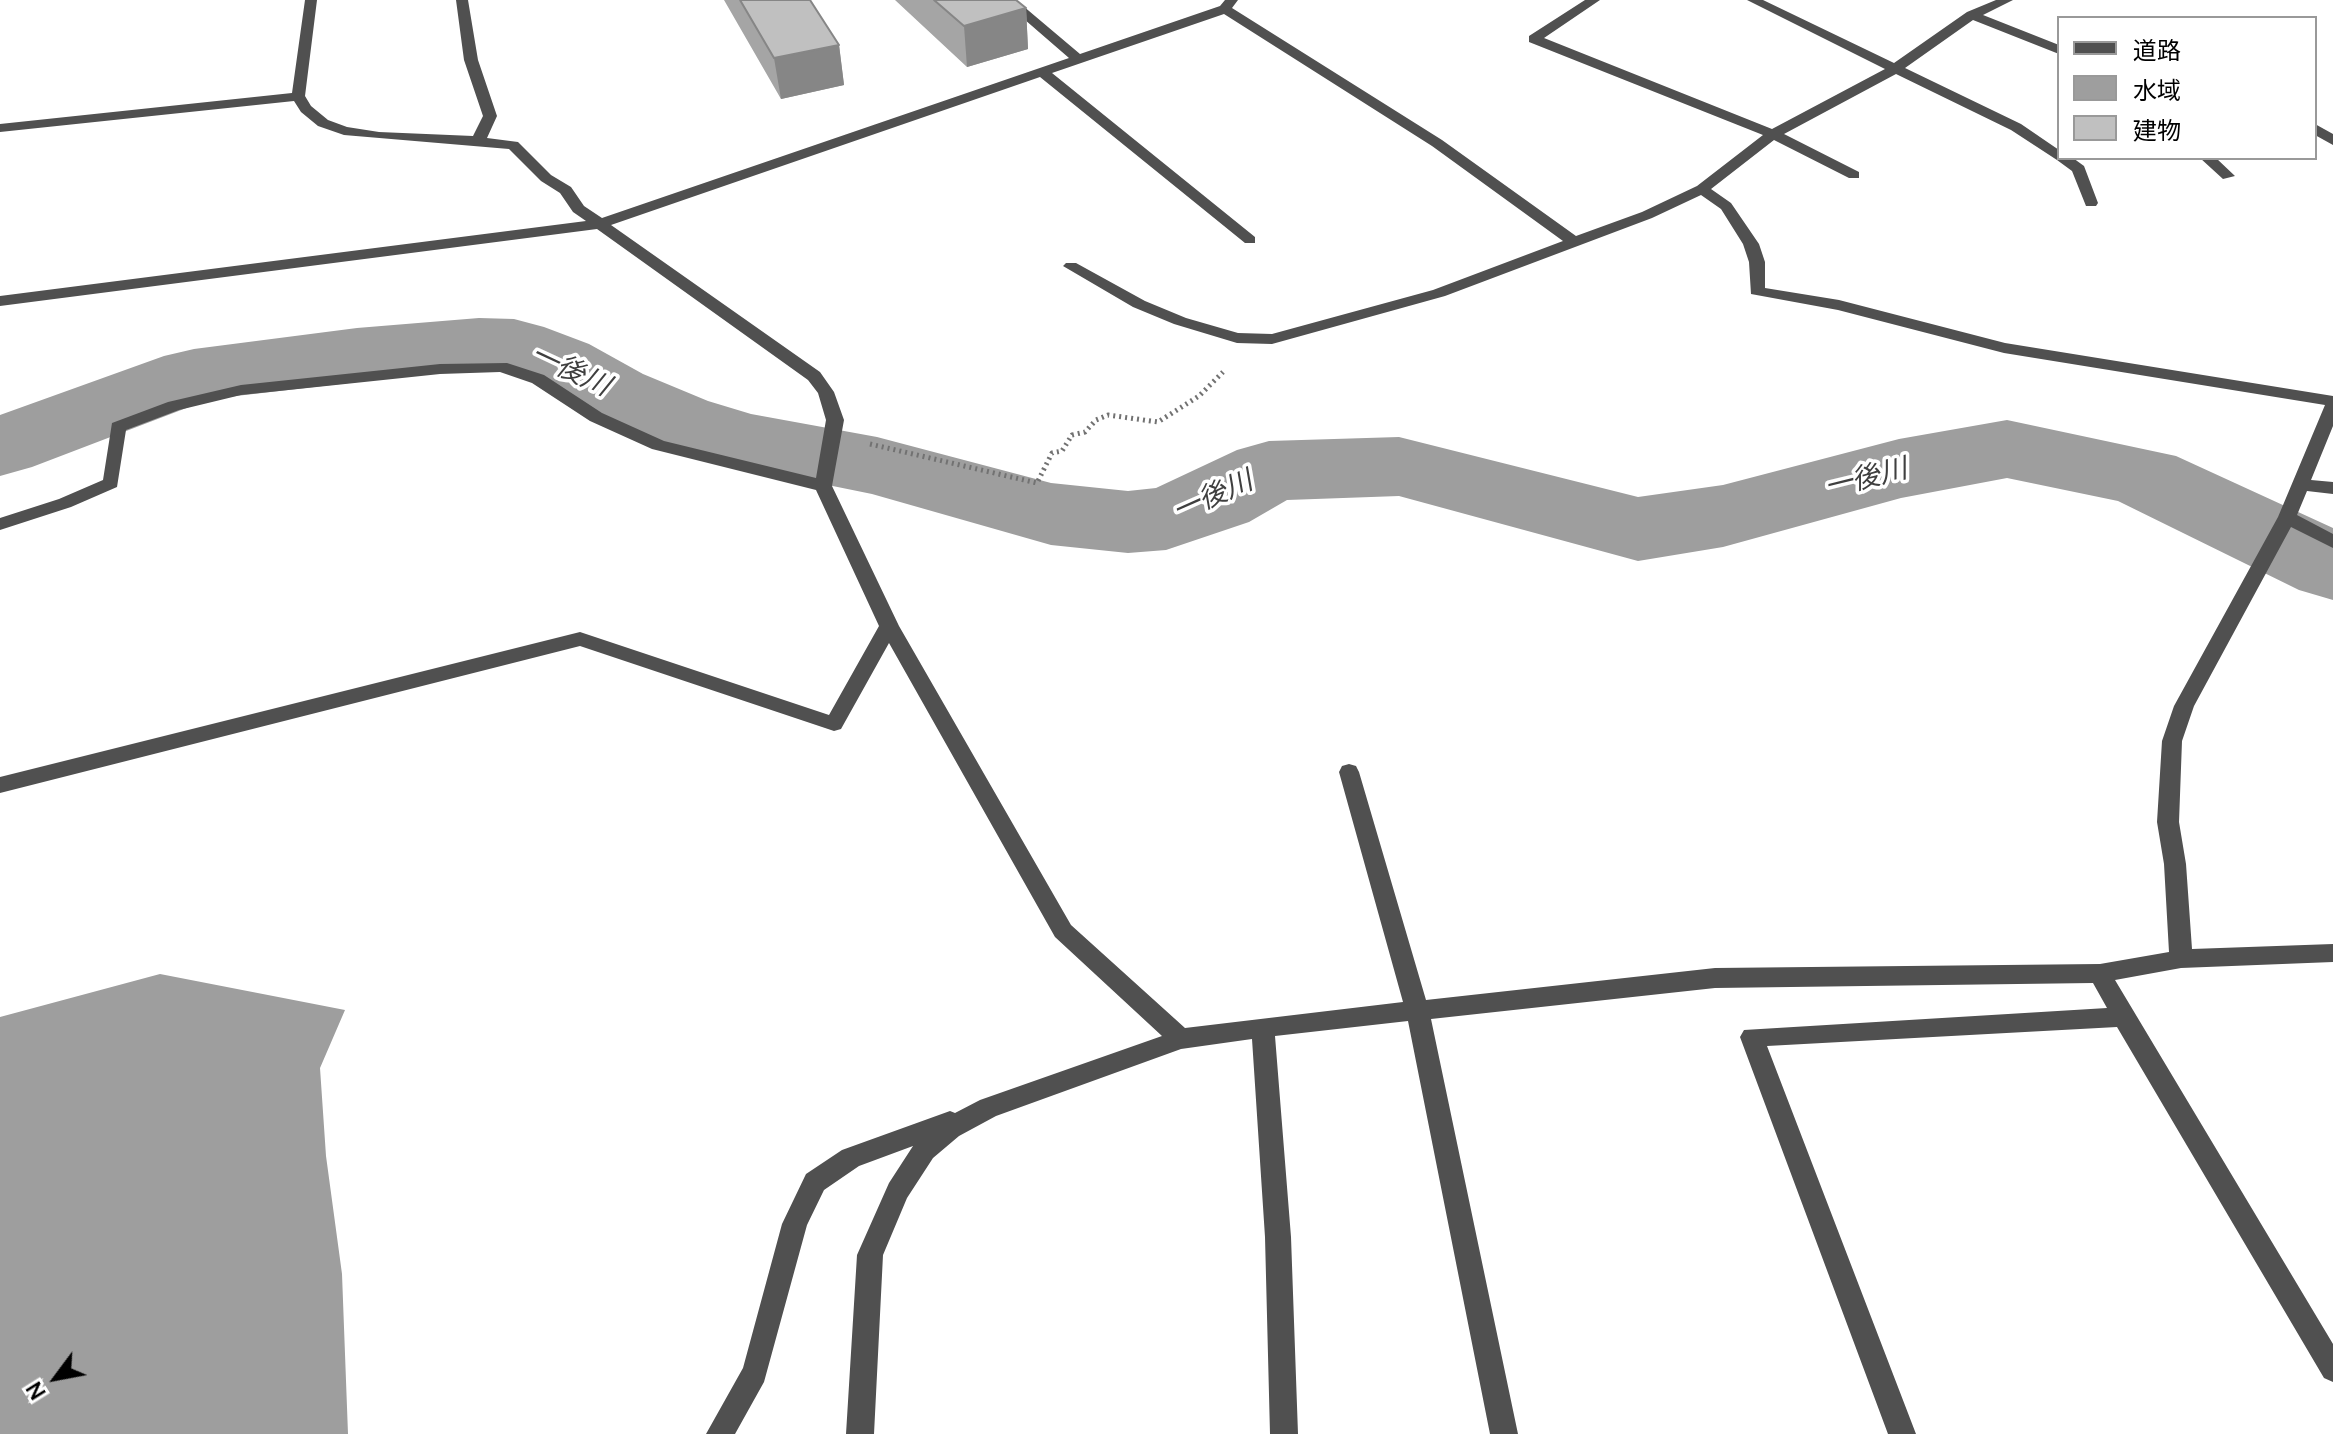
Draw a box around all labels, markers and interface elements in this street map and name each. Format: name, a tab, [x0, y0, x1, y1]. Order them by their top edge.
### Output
legend	[2057, 16, 2317, 160]
text: 道路	[2133, 33, 2181, 66]
text: 水域	[2133, 73, 2181, 106]
text: 建物	[2133, 113, 2181, 146]
water label: 一後川	[525, 338, 615, 404]
water label: 一後川	[1821, 453, 1911, 505]
water label: 一後川	[1168, 465, 1258, 529]
north arrow	[16, 1338, 96, 1418]
text: N	[19, 1376, 53, 1405]

